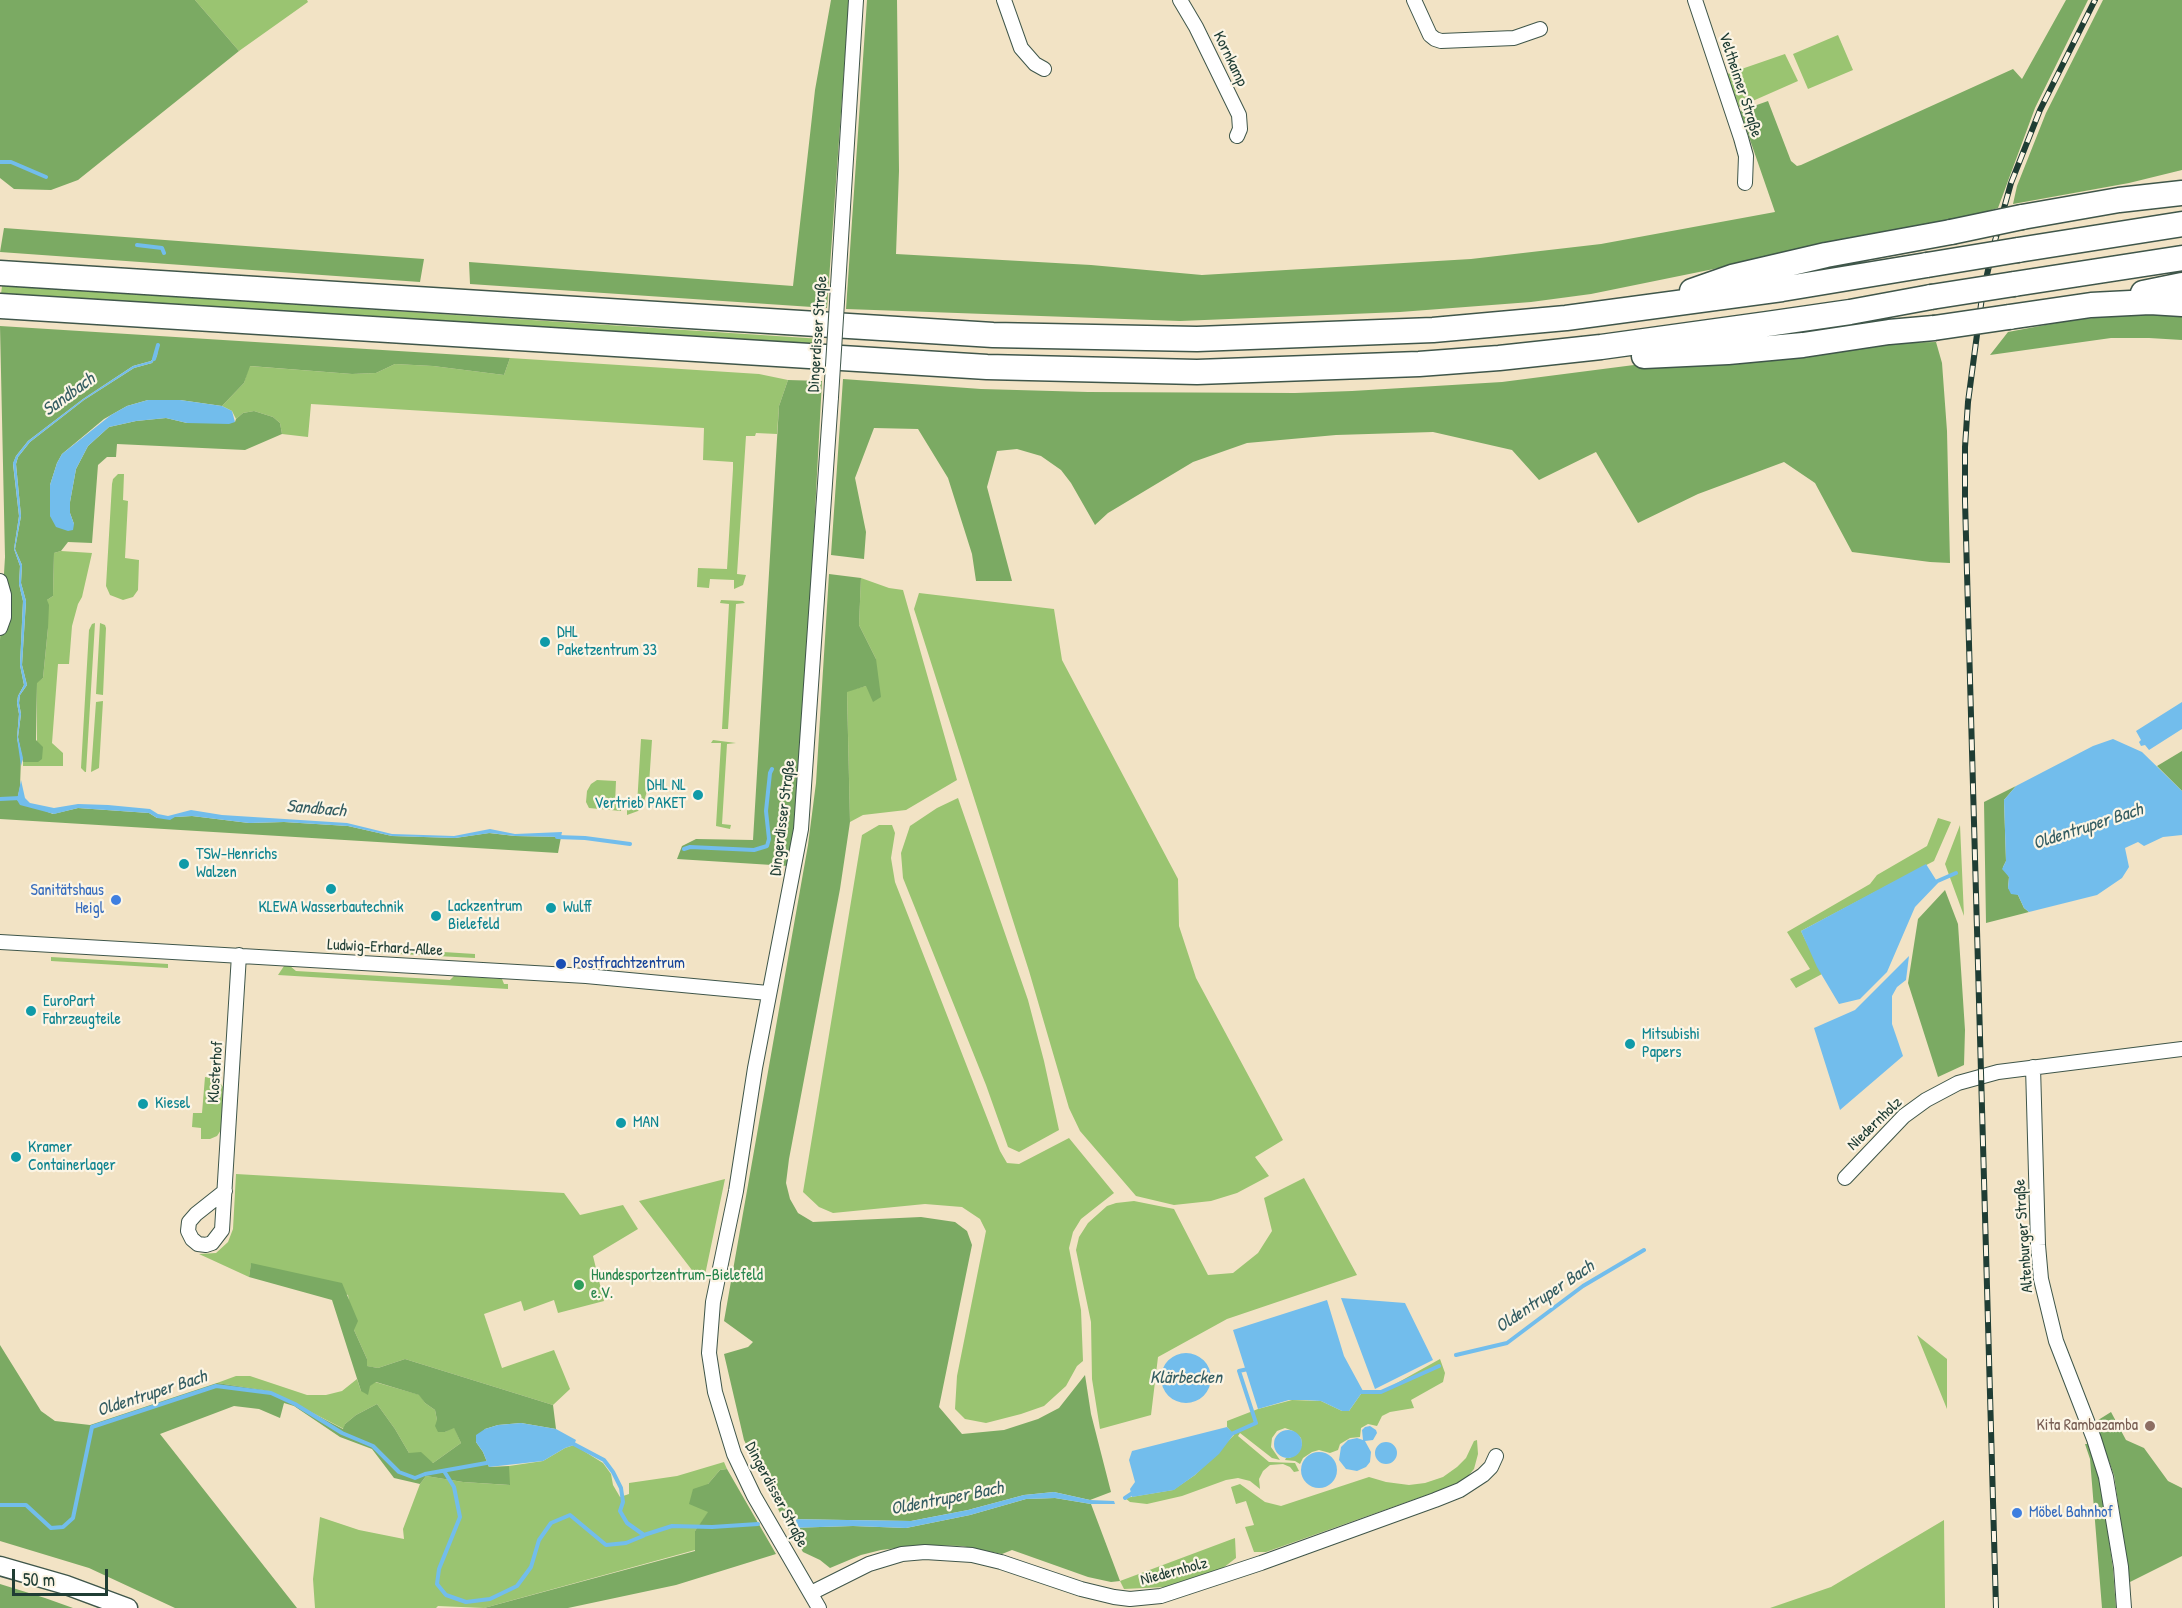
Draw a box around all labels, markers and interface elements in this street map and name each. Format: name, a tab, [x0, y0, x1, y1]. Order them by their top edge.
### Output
street label: Kornkamp	[1208, 28, 1252, 90]
street label: Veltheimer Straße	[1714, 30, 1766, 140]
street label: Dingerdisser Straße	[804, 275, 832, 393]
water label: Sandbach	[39, 369, 99, 421]
place label: DHL Paketzentrum 33	[557, 623, 657, 661]
marker: DHL Paketzentrum 33	[538, 635, 552, 649]
street label: Dingerdisser Straße	[766, 759, 800, 877]
place label: DHL NL Vertrieb PAKET	[594, 776, 686, 814]
marker: DHL NL Vertrieb PAKET	[691, 788, 705, 802]
water label: Sandbach	[285, 796, 347, 822]
water label: Oldentruper Bach	[2030, 799, 2146, 855]
place label: TSW-Henrichs Walzen	[196, 845, 277, 883]
marker: TSW-Henrichs Walzen	[177, 857, 191, 871]
place label: Sanitätshaus Heigl	[31, 881, 104, 919]
marker: KLEWA Wasserbautechnik	[324, 882, 338, 896]
marker: Sanitätshaus Heigl	[109, 893, 123, 907]
place label: Lackzentrum Bielefeld	[448, 897, 522, 935]
place label: KLEWA Wasserbautechnik	[258, 898, 404, 918]
place label: Wulff	[563, 898, 592, 918]
marker: Wulff	[544, 901, 558, 915]
marker: Lackzentrum Bielefeld	[429, 909, 443, 923]
street label: Ludwig-Erhard-Allee	[327, 935, 443, 961]
place label: Postfrachtzentrum	[573, 954, 685, 974]
marker: Postfrachtzentrum	[554, 957, 568, 971]
place label: EuroPart Fahrzeugteile	[43, 992, 121, 1030]
marker: EuroPart Fahrzeugteile	[24, 1004, 38, 1018]
place label: Mitsubishi Papers	[1642, 1025, 1700, 1063]
marker: Mitsubishi Papers	[1623, 1037, 1637, 1051]
street label: Klosterhof	[204, 1040, 228, 1104]
street label: Niedernholz	[1844, 1093, 1906, 1155]
place label: Kiesel	[155, 1094, 190, 1114]
marker: Kiesel	[136, 1097, 150, 1111]
place label: MAN	[633, 1113, 659, 1133]
marker: MAN	[614, 1116, 628, 1130]
place label: Kramer Containerlager	[28, 1138, 116, 1176]
marker: Kramer Containerlager	[9, 1150, 23, 1164]
street label: Altenburger Straße	[2010, 1179, 2038, 1293]
water label: Oldentruper Bach	[1492, 1256, 1598, 1338]
place label: Hundesportzentrum-Bielefeld e.V.	[591, 1266, 763, 1304]
marker: Hundesportzentrum-Bielefeld e.V.	[572, 1278, 586, 1292]
water label: Oldentruper Bach	[94, 1366, 210, 1422]
water label: Klärbecken	[1150, 1367, 1222, 1389]
place label: Kita Rambazamba	[2036, 1416, 2138, 1436]
marker: Kita Rambazamba	[2143, 1419, 2157, 1433]
street label: Dingerdisser Straße	[740, 1439, 812, 1551]
water label: Oldentruper Bach	[889, 1478, 1005, 1520]
place label: Möbel Bahnhof	[2029, 1503, 2113, 1523]
marker: Möbel Bahnhof	[2010, 1506, 2024, 1520]
street label: Niedernholz	[1138, 1554, 1210, 1590]
scale bar	[15, 1557, 111, 1595]
text: 50 m	[23, 1567, 55, 1592]

